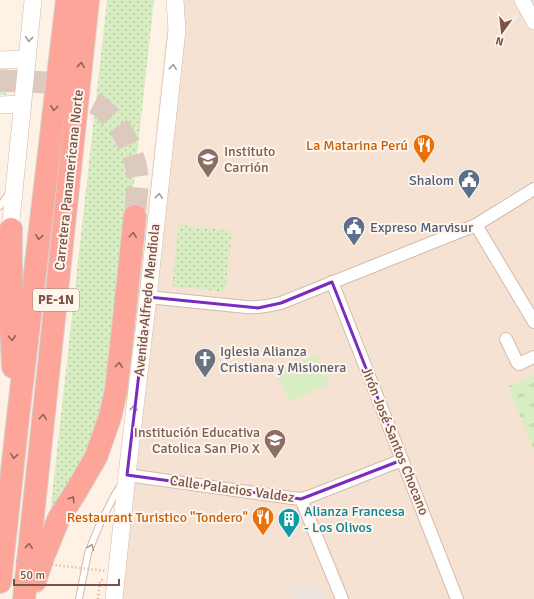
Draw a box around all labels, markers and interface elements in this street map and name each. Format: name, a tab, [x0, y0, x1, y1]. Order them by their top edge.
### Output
north arrow	[482, 12, 522, 52]
text: N	[494, 34, 505, 48]
one-way arrow	[25, 36, 34, 42]
one-way arrow	[76, 62, 85, 68]
one-way arrow	[168, 64, 177, 70]
street label: Carretera Panamericana Norte	[51, 89, 87, 271]
one-way arrow	[50, 105, 59, 111]
restaurant icon: La Matarina Perú	[411, 132, 437, 165]
place label: La Matarina Perú	[306, 137, 408, 154]
place label: Instituto Carrión	[224, 143, 275, 176]
school or university icon: Instituto Carrión	[195, 146, 221, 179]
public building icon: Shalom	[456, 167, 482, 200]
place label: Shalom	[409, 172, 454, 189]
one-way arrow	[154, 193, 163, 199]
public building icon: Expreso Marvisur	[341, 214, 367, 247]
place label: Expreso Marvisur	[370, 219, 474, 236]
street label: Avenida Alfredo Mendiola	[131, 223, 163, 377]
one-way arrow	[128, 232, 137, 239]
one-way arrow	[35, 234, 44, 240]
road number: PE-1N	[33, 289, 79, 311]
one-way arrow	[7, 335, 16, 341]
place label: Iglesia Alianza Cristiana y Misionera	[220, 343, 346, 376]
church icon: Iglesia Alianza Cristiana y Misionera	[192, 346, 218, 379]
one-way arrow	[114, 362, 123, 368]
street label: Jirón José Santos Chocano	[357, 364, 433, 518]
one-way arrow	[130, 405, 139, 411]
one-way arrow	[39, 414, 48, 420]
place label: Institución Educativa Catolica San Pio X	[134, 424, 260, 457]
school or university icon: Institución Educativa Catolica San Pio X	[262, 427, 288, 460]
one-way arrow	[9, 453, 18, 459]
street label: Calle Palacios Valdez	[169, 472, 295, 506]
one-way arrow	[67, 496, 74, 503]
place label: Alianza Francesa - Los Olivos	[304, 503, 405, 536]
restaurant icon: Restaurant Turistico "Tondero"	[250, 504, 276, 537]
building icon: Alianza Francesa - Los Olivos	[276, 506, 302, 539]
place label: Restaurant Turistico "Tondero"	[67, 509, 248, 526]
one-way arrow	[25, 543, 34, 549]
one-way arrow	[86, 544, 94, 551]
scale bar	[14, 561, 119, 587]
text: 50 m	[20, 568, 45, 583]

